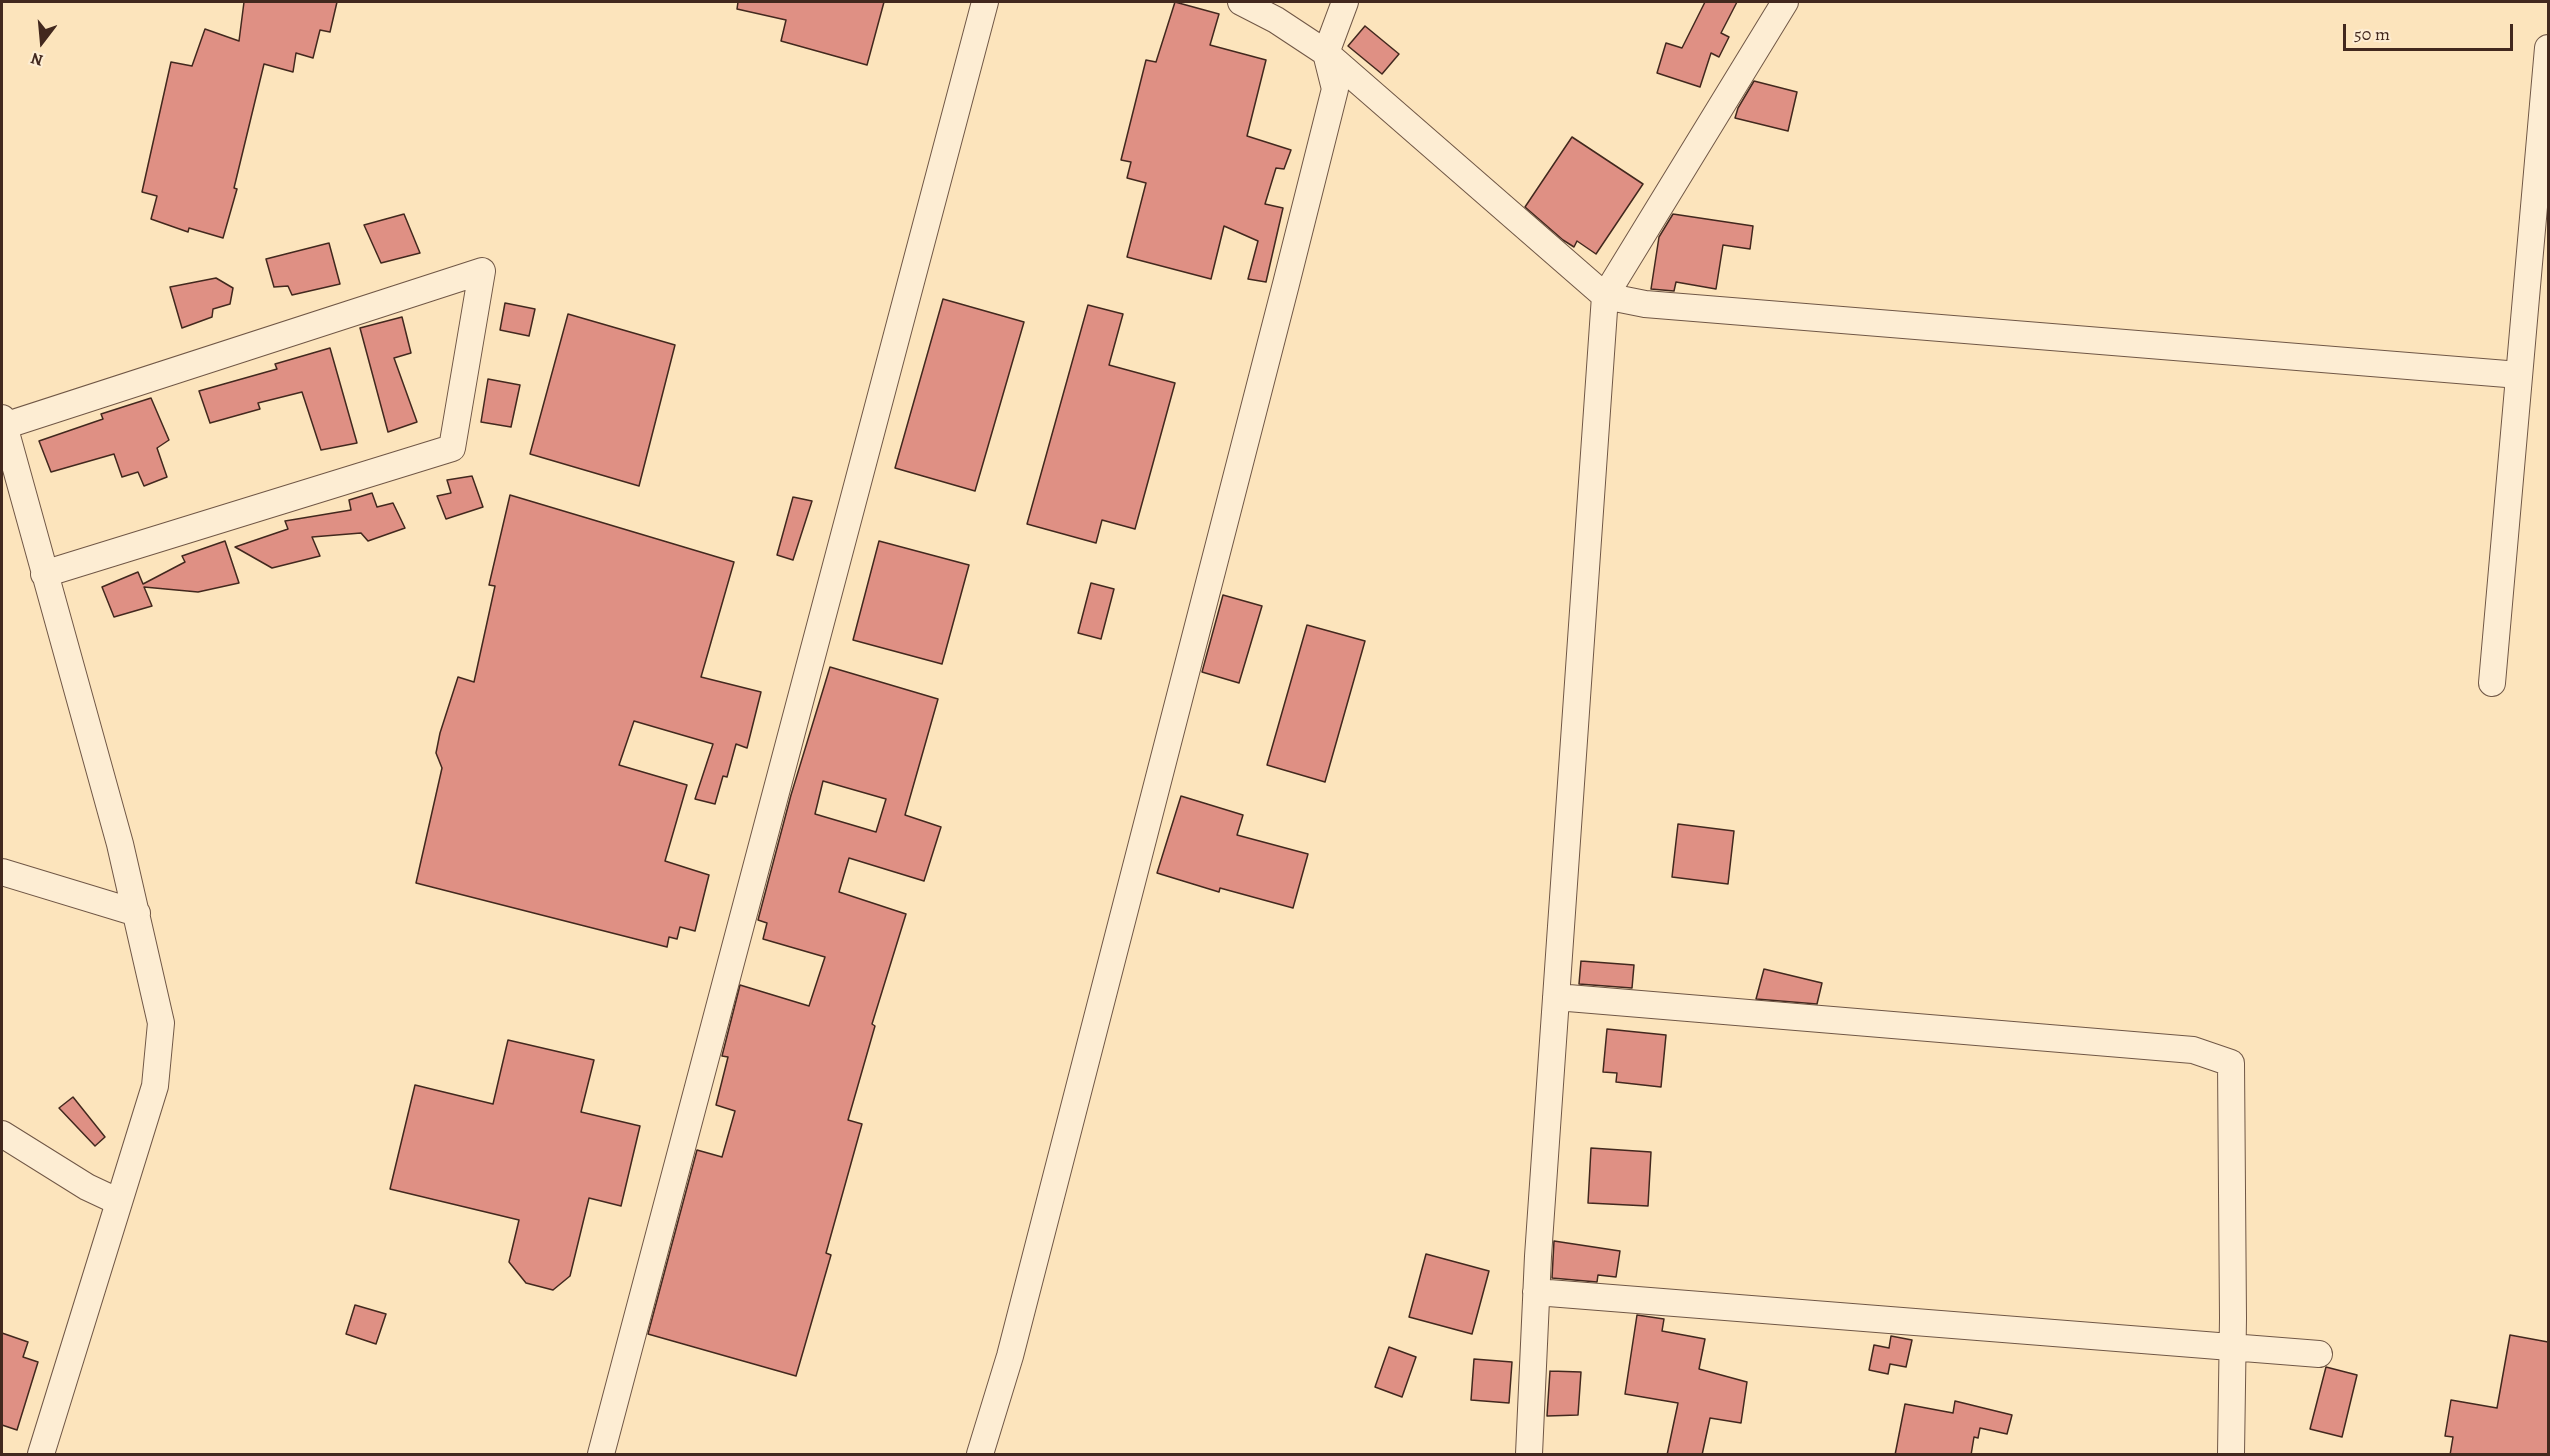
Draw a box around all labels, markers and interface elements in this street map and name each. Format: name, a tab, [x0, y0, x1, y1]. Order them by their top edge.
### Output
north arrow	[12, 12, 72, 72]
scale bar	[2346, 12, 2516, 50]
text: 50 m	[2354, 22, 2390, 46]
text: N	[28, 47, 46, 71]

